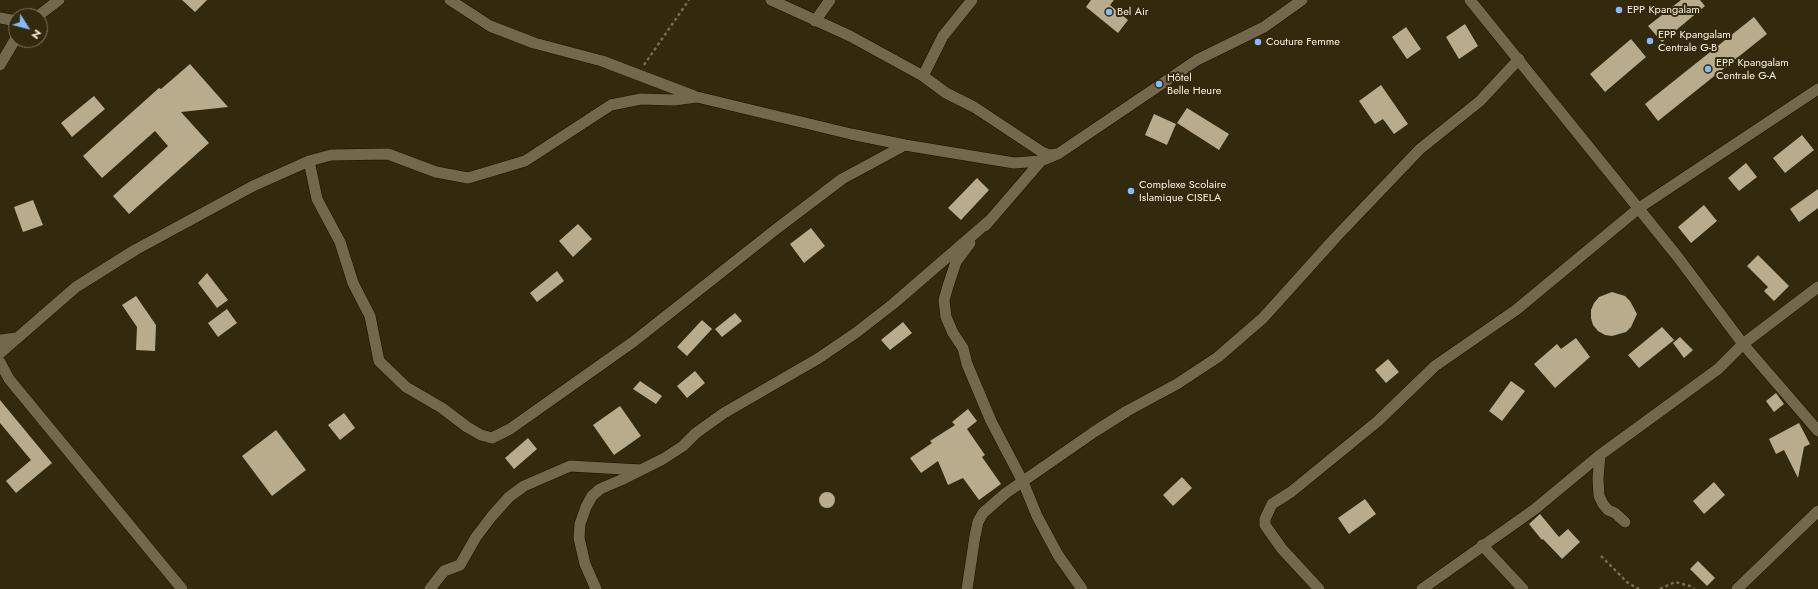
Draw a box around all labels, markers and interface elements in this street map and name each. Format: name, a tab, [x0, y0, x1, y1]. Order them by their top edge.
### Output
place label: EPP Kpangalam	[1627, 3, 1700, 17]
place label: Bel Air	[1117, 5, 1149, 19]
marker: EPP Kpangalam	[1614, 5, 1624, 15]
marker: Bel Air	[1104, 7, 1114, 17]
north arrow	[8, 8, 48, 48]
text: N	[28, 26, 46, 43]
place label: EPP Kpangalam Centrale G-B	[1658, 28, 1731, 54]
place label: Couture Femme	[1266, 35, 1340, 49]
marker: EPP Kpangalam Centrale G-B	[1645, 36, 1655, 46]
marker: Couture Femme	[1253, 37, 1263, 47]
place label: EPP Kpangalam Centrale G-A	[1716, 56, 1789, 82]
marker: EPP Kpangalam Centrale G-A	[1703, 64, 1713, 74]
place label: Hôtel Belle Heure	[1167, 71, 1221, 97]
marker: Hôtel Belle Heure	[1154, 79, 1164, 89]
place label: Complexe Scolaire Islamique CISELA	[1139, 178, 1226, 204]
marker: Complexe Scolaire Islamique CISELA	[1126, 186, 1136, 196]

